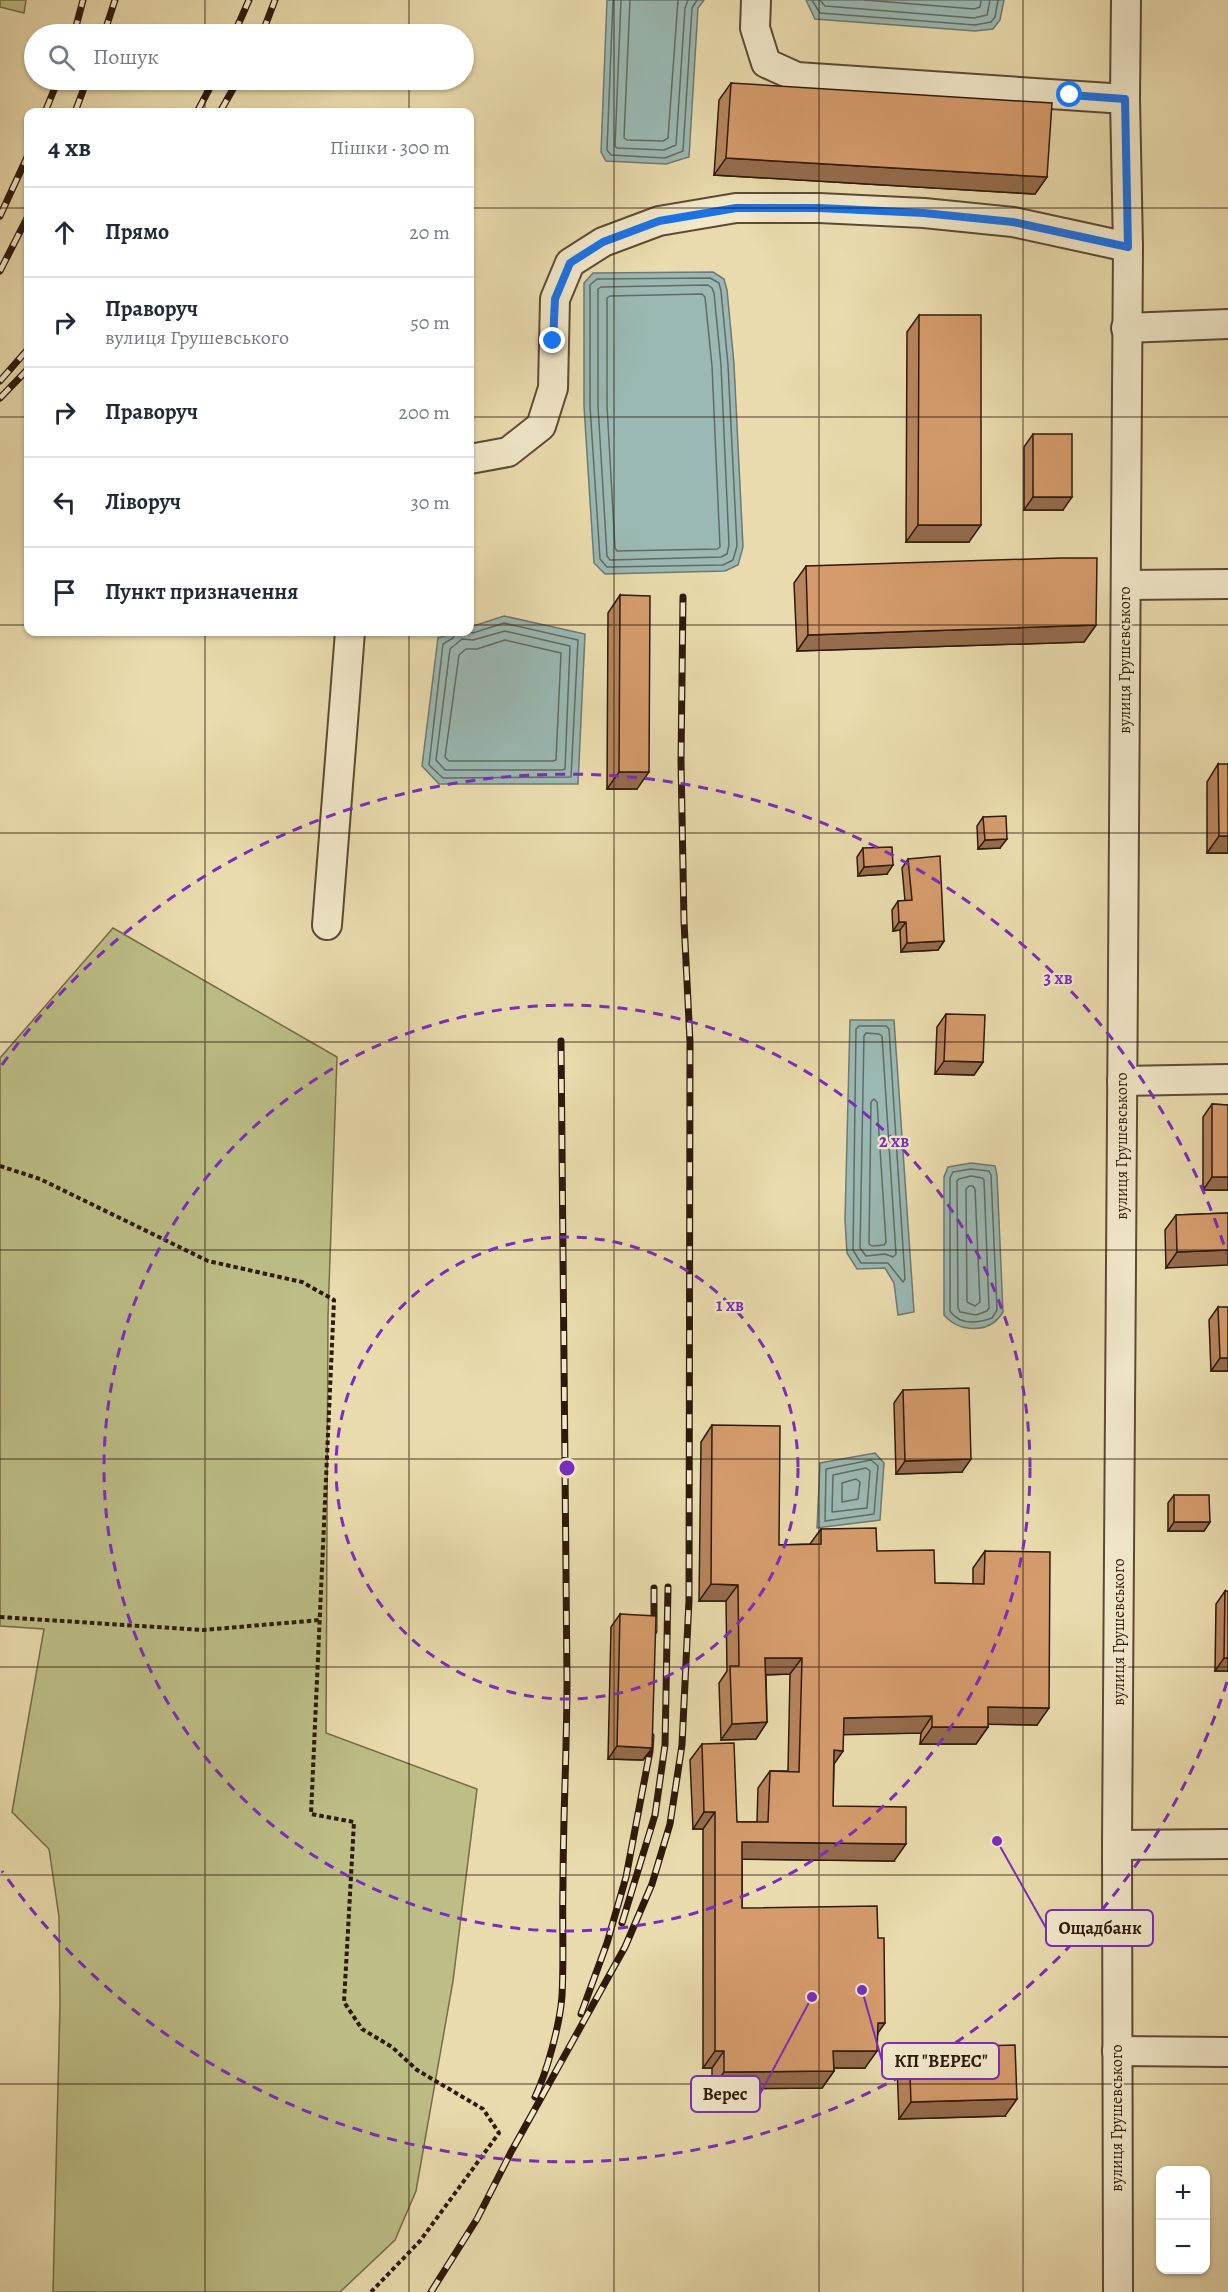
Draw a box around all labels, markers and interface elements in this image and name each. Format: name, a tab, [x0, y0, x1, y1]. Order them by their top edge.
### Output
search box	[24, 24, 474, 90]
icon: search	[45, 41, 78, 74]
text: Пошук	[93, 42, 159, 72]
route start	[1056, 81, 1082, 107]
text: 4 хв	[48, 130, 91, 165]
text: Пішки · 300 m	[330, 134, 450, 161]
icon: ahead	[48, 216, 81, 249]
text: Прямо	[105, 217, 169, 247]
text: 20 m	[409, 219, 450, 246]
text: Праворуч	[105, 294, 198, 324]
icon: right	[48, 306, 81, 339]
text: 50 m	[410, 309, 450, 336]
text: вулиця Грушевського	[105, 324, 289, 351]
route end	[539, 327, 565, 353]
icon: right	[48, 396, 81, 429]
text: Праворуч	[105, 397, 198, 427]
text: 200 m	[399, 399, 450, 426]
icon: left	[48, 486, 81, 519]
text: Ліворуч	[105, 487, 181, 517]
text: 30 m	[410, 489, 450, 516]
icon: arrive	[48, 576, 81, 609]
text: Пункт призначення	[105, 577, 298, 607]
street label: вулиця Грушевського	[1114, 586, 1136, 734]
text: 3 хв	[1043, 966, 1073, 990]
street label: вулиця Грушевського	[1111, 1072, 1133, 1220]
text: 2 хв	[879, 1129, 909, 1153]
text: 1 хв	[716, 1293, 744, 1317]
centre of rings	[557, 1458, 577, 1478]
street label: вулиця Грушевського	[1108, 1558, 1130, 1706]
callout: Ощадбанк	[1046, 1910, 1153, 1946]
text: Ощадбанк	[1058, 1916, 1142, 1940]
callout: КП "ВЕРЕС"	[882, 2043, 999, 2079]
street label: вулиця Грушевського	[1106, 2044, 1128, 2192]
text: КП "ВЕРЕС"	[894, 2049, 988, 2073]
callout: Верес	[691, 2076, 760, 2112]
text: Верес	[702, 2082, 748, 2106]
map controls	[1156, 2166, 1210, 2274]
button: +	[1156, 2166, 1210, 2220]
button: −	[1156, 2220, 1210, 2274]

